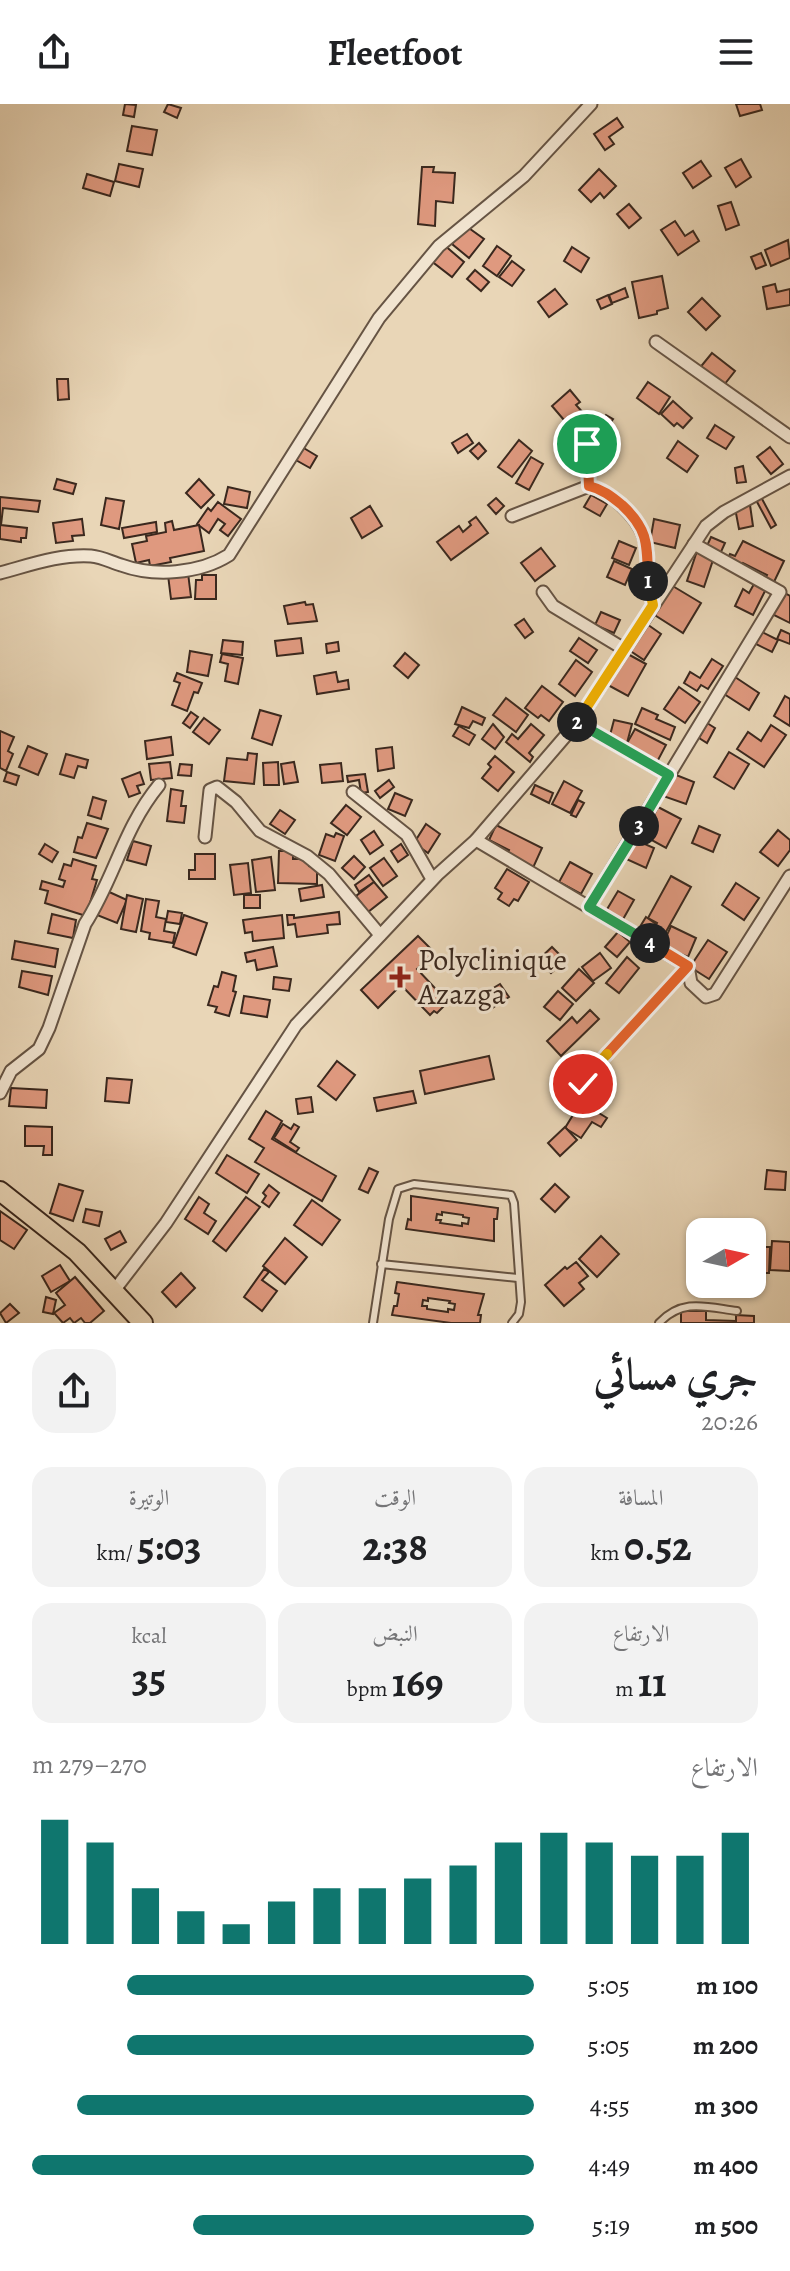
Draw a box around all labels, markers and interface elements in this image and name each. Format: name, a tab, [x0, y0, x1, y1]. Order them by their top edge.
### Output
text: Fleetfoot	[327, 28, 463, 77]
icon: share	[32, 30, 76, 74]
icon: menu	[714, 30, 758, 74]
pin	[553, 410, 621, 478]
icon: arrive	[565, 422, 609, 466]
pin: 1	[628, 561, 668, 601]
text: 1	[644, 566, 652, 596]
pin: 2	[557, 702, 597, 742]
text: 2	[572, 707, 582, 737]
pin: 3	[619, 806, 659, 846]
text: 3	[634, 811, 644, 841]
pin: 4	[630, 923, 670, 963]
text: 4	[645, 928, 655, 958]
place label: Polyclinique Azazga	[417, 940, 567, 1014]
marker: Polyclinique Azazga	[389, 966, 411, 988]
pin	[549, 1050, 617, 1118]
icon: check	[561, 1062, 605, 1106]
north arrow	[686, 1218, 766, 1298]
map controls	[686, 1218, 766, 1298]
text: جري مسائي	[594, 1344, 758, 1404]
button: share	[32, 1349, 116, 1433]
text: 20:26	[701, 1404, 758, 1439]
text: الوتيرة	[129, 1483, 169, 1513]
text: الوقت	[374, 1483, 416, 1513]
text: المسافة	[619, 1483, 663, 1513]
text: 5:03	[137, 1519, 201, 1574]
text: 2:38	[362, 1519, 428, 1574]
text: 0.52	[624, 1519, 692, 1574]
text: /km	[97, 1538, 137, 1568]
text: km	[590, 1538, 624, 1568]
text: النبض	[372, 1619, 418, 1649]
text: الارتفاع	[612, 1619, 670, 1649]
text: kcal	[131, 1621, 167, 1651]
text: 35	[132, 1651, 166, 1706]
text: 169	[392, 1655, 444, 1710]
text: 11	[638, 1655, 667, 1710]
text: bpm	[347, 1674, 392, 1704]
text: m	[615, 1674, 638, 1704]
text: 270–279 m	[32, 1747, 147, 1782]
text: الارتفاع	[691, 1750, 758, 1785]
text: 5:05	[588, 1968, 630, 2003]
text: 100 m	[696, 1968, 758, 2003]
text: 5:05	[588, 2028, 630, 2063]
text: 200 m	[693, 2028, 758, 2063]
text: 4:55	[590, 2088, 630, 2123]
text: 300 m	[694, 2088, 758, 2123]
text: 4:49	[588, 2148, 630, 2183]
text: 400 m	[693, 2148, 758, 2183]
text: 5:19	[592, 2208, 630, 2243]
text: 500 m	[694, 2208, 758, 2243]

